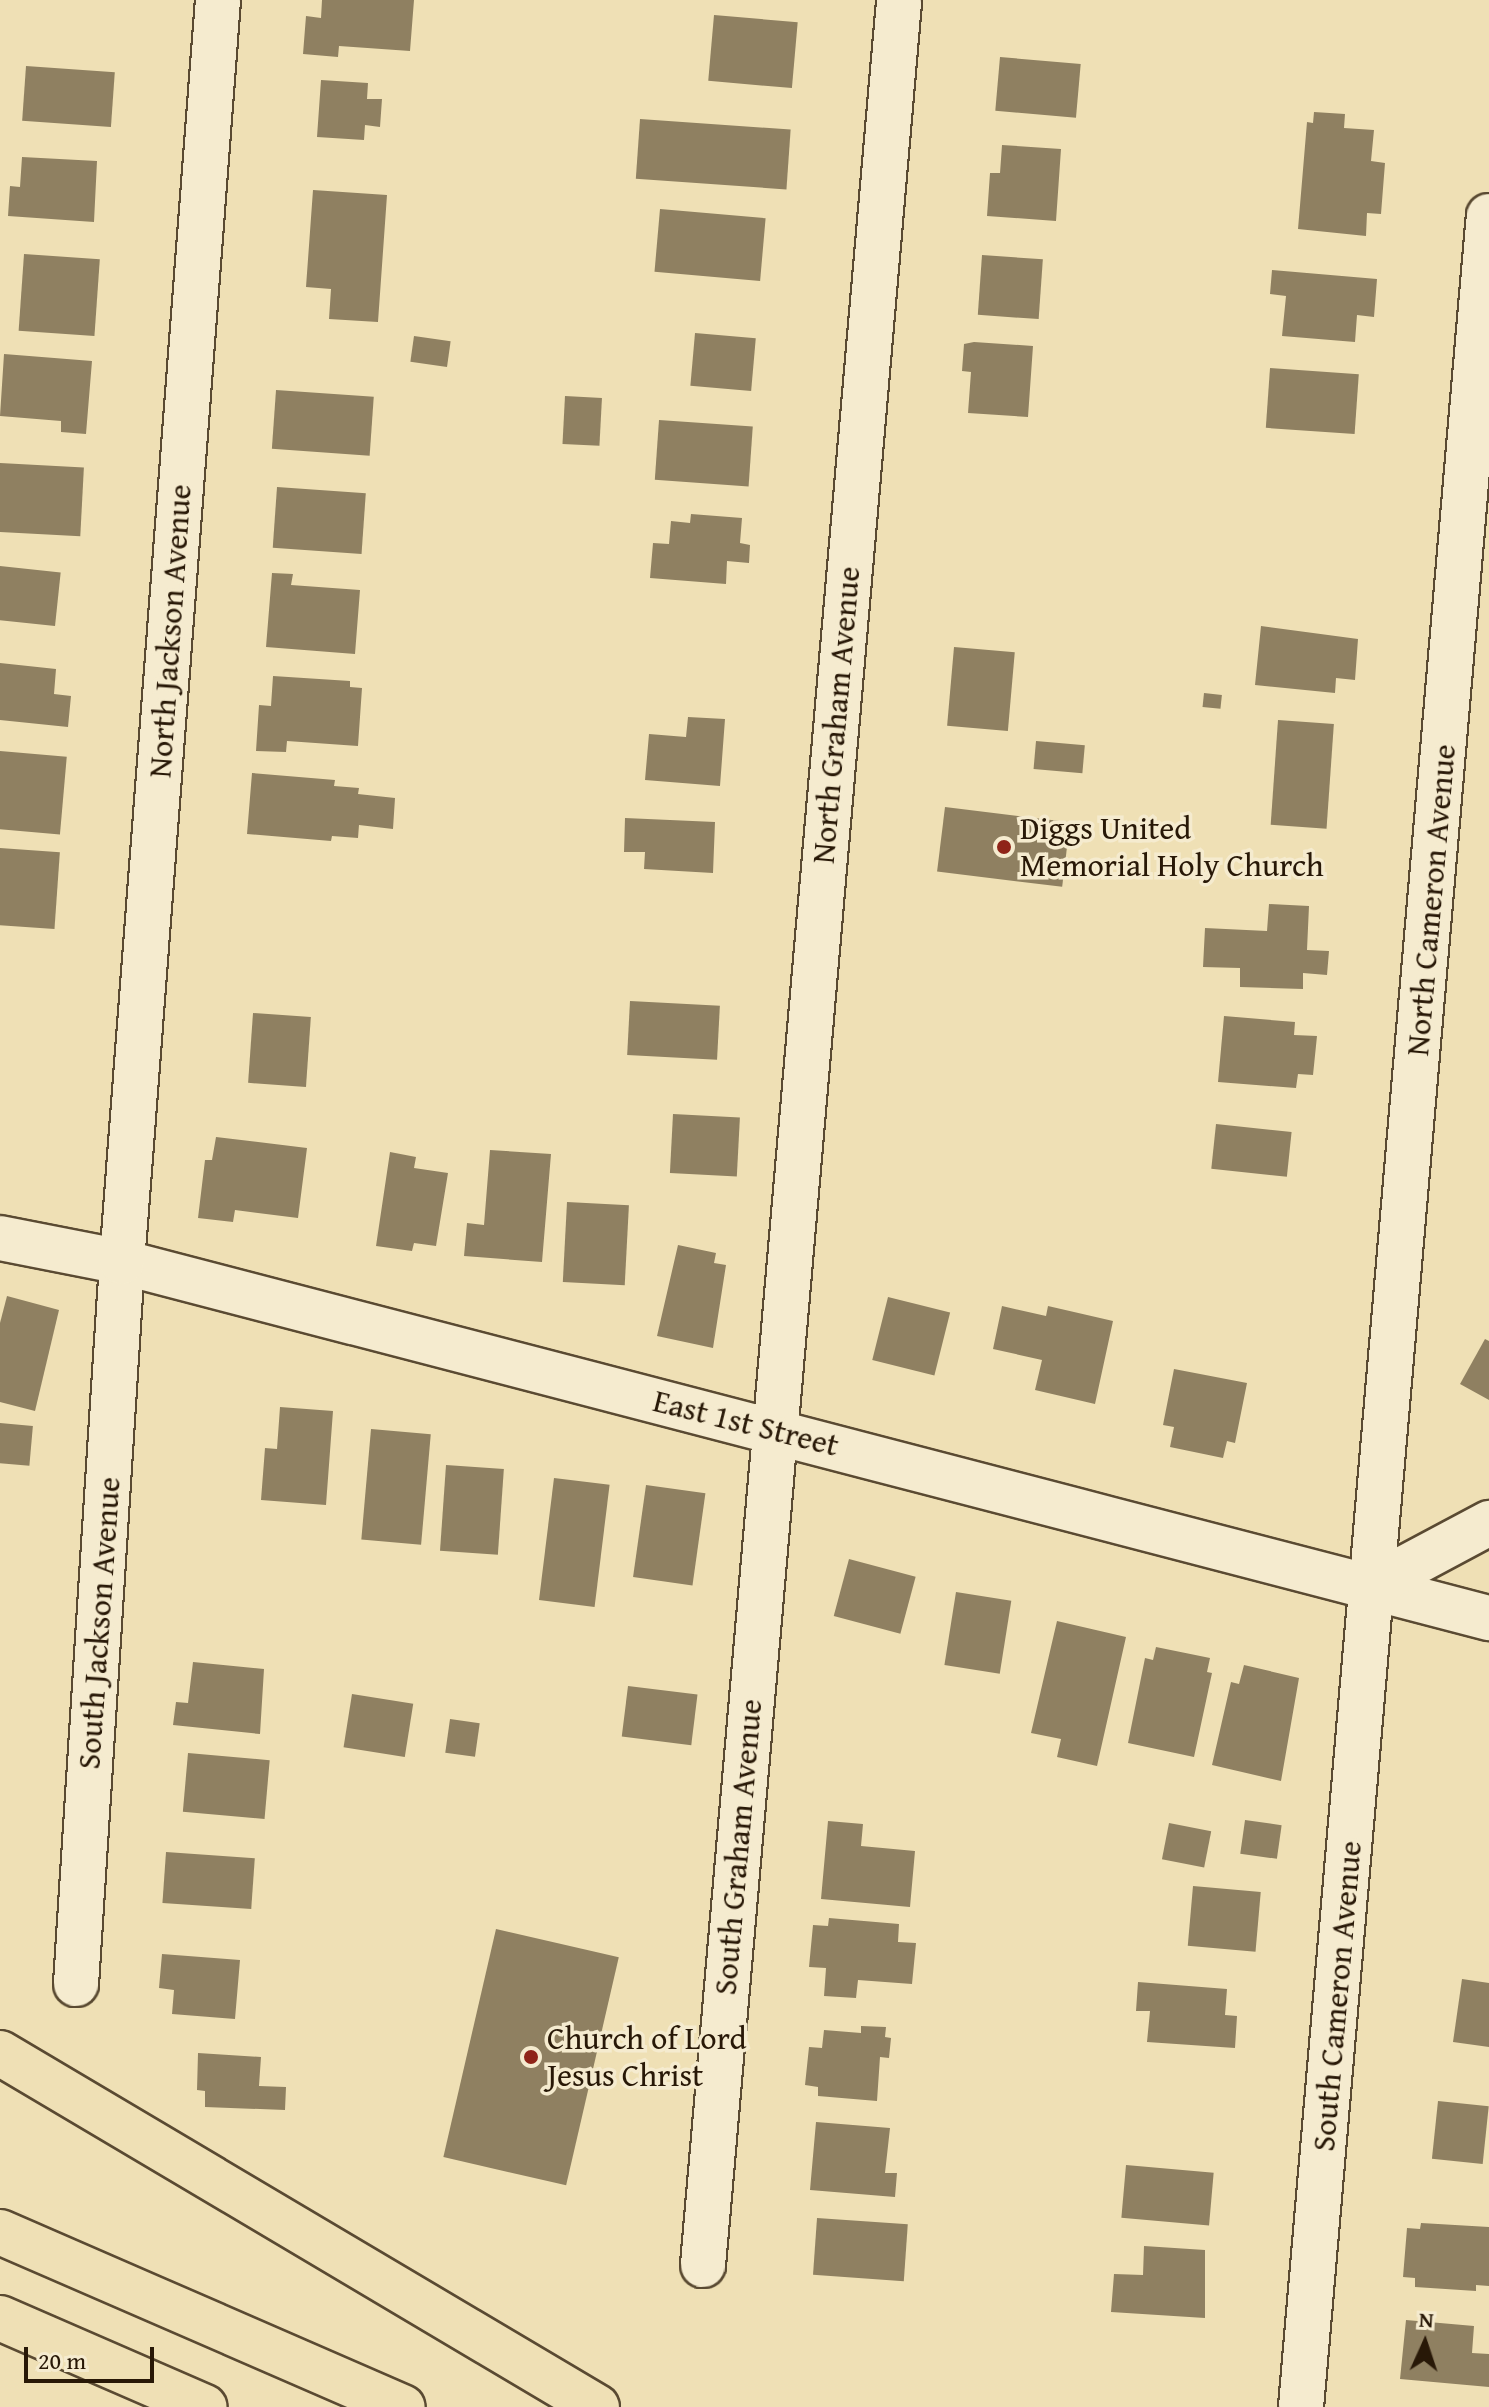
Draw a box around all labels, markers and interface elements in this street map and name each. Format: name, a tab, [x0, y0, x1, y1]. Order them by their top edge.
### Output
street label: North Jackson Avenue	[141, 483, 199, 779]
street label: North Graham Avenue	[804, 565, 868, 865]
street label: North Cameron Avenue	[1398, 743, 1464, 1057]
place label: Diggs United Memorial Holy Church	[1020, 810, 1324, 885]
marker: Diggs United Memorial Holy Church	[995, 838, 1013, 856]
street label: East 1st Street	[649, 1381, 843, 1465]
street label: South Jackson Avenue	[70, 1475, 128, 1771]
street label: South Graham Avenue	[706, 1697, 770, 1997]
street label: South Cameron Avenue	[1304, 1839, 1370, 2153]
place label: Church of Lord Jesus Christ	[547, 2020, 747, 2095]
marker: Church of Lord Jesus Christ	[522, 2048, 540, 2066]
north arrow	[1385, 2303, 1465, 2383]
text: N	[1418, 2303, 1434, 2335]
scale bar	[28, 2331, 158, 2381]
text: 20 m	[38, 2343, 86, 2378]

